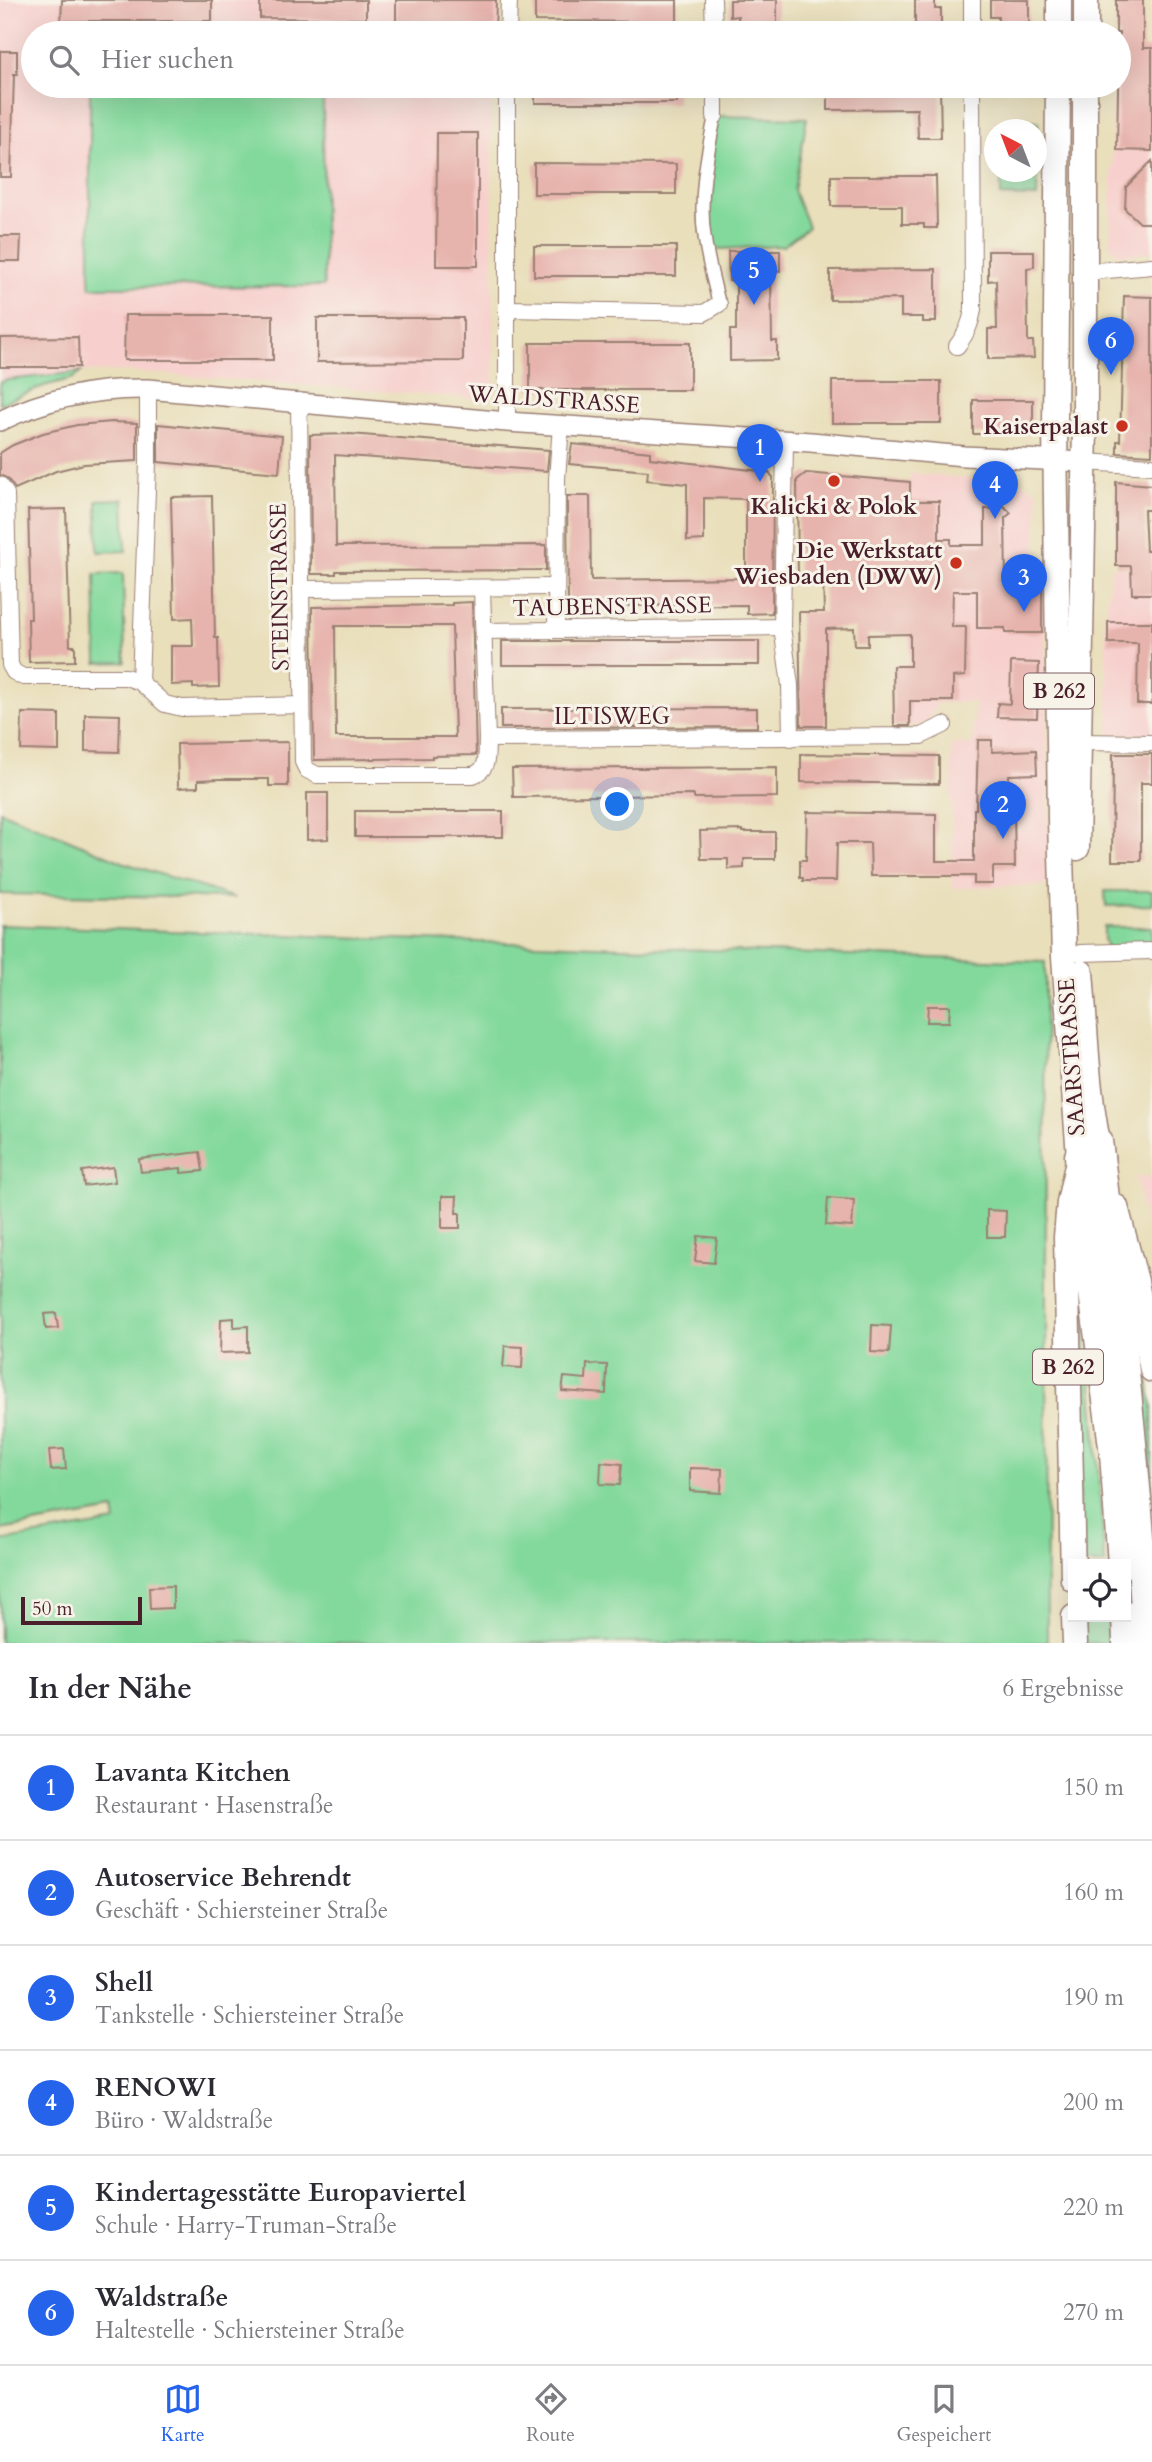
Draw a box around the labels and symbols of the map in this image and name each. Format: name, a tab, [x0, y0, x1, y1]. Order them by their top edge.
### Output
north arrow	[984, 119, 1047, 182]
pin: 5	[731, 247, 777, 305]
pin: 6	[1088, 317, 1134, 375]
street label: WALDSTRASSE	[466, 378, 641, 421]
place label: Kaiserpalast	[983, 411, 1108, 442]
marker: Kaiserpalast	[1114, 418, 1130, 434]
pin: 1	[737, 424, 783, 482]
pin: 4	[972, 461, 1018, 519]
marker: Kalicki & Polok	[826, 473, 842, 489]
place label: Kalicki & Polok	[751, 491, 918, 522]
street label: STEINSTRASSE	[263, 503, 296, 671]
place label: Die Werkstatt Wiesbaden (DWW)	[733, 535, 942, 592]
pin: 3	[1001, 554, 1047, 612]
marker: Die Werkstatt Wiesbaden (DWW)	[948, 555, 964, 571]
street label: TAUBENSTRASSE	[512, 589, 712, 624]
road number: B 262	[1024, 674, 1094, 708]
street label: ILTISWEG	[554, 701, 670, 732]
pin: 2	[980, 781, 1026, 839]
your location	[600, 787, 634, 821]
street label: SAARSTRASSE	[1051, 977, 1092, 1137]
road number: B 262	[1033, 1350, 1103, 1384]
scale bar	[21, 1594, 142, 1626]

